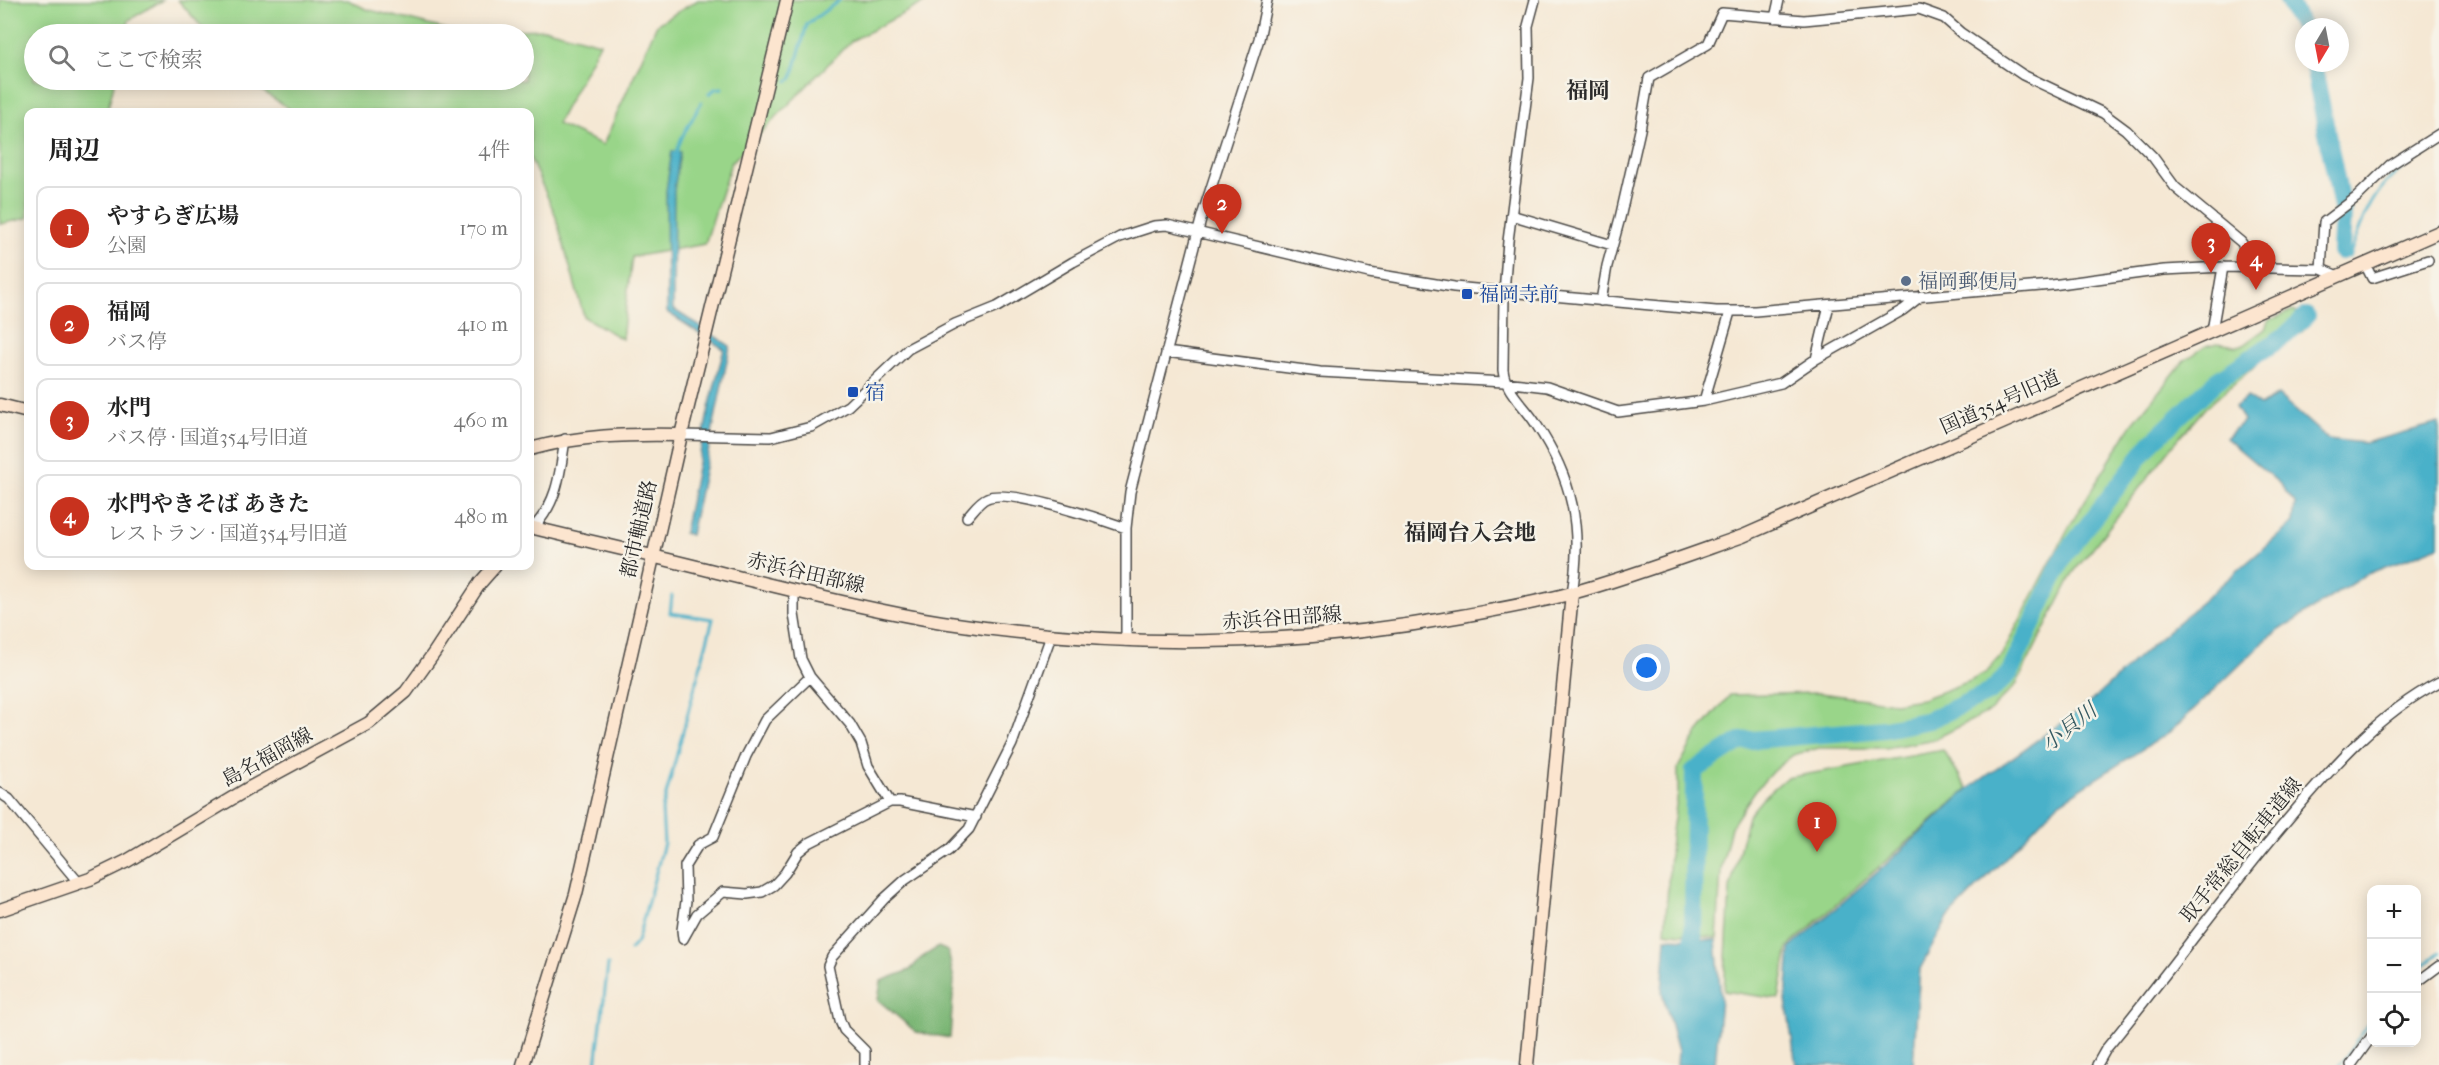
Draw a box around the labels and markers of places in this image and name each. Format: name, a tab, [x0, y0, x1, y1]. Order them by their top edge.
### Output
pin: 2	[1202, 184, 1242, 234]
pin: 3	[2192, 224, 2230, 273]
pin: 4	[2236, 240, 2276, 290]
place label: 福岡郵便局	[1918, 270, 2018, 293]
marker: 福岡郵便局	[1899, 274, 1913, 288]
place label: 福岡寺前	[1479, 283, 1559, 306]
marker: 福岡寺前	[1460, 287, 1474, 301]
place label: 宿	[865, 381, 885, 404]
marker: 宿	[846, 385, 860, 399]
pin: 1	[1798, 802, 1836, 852]

